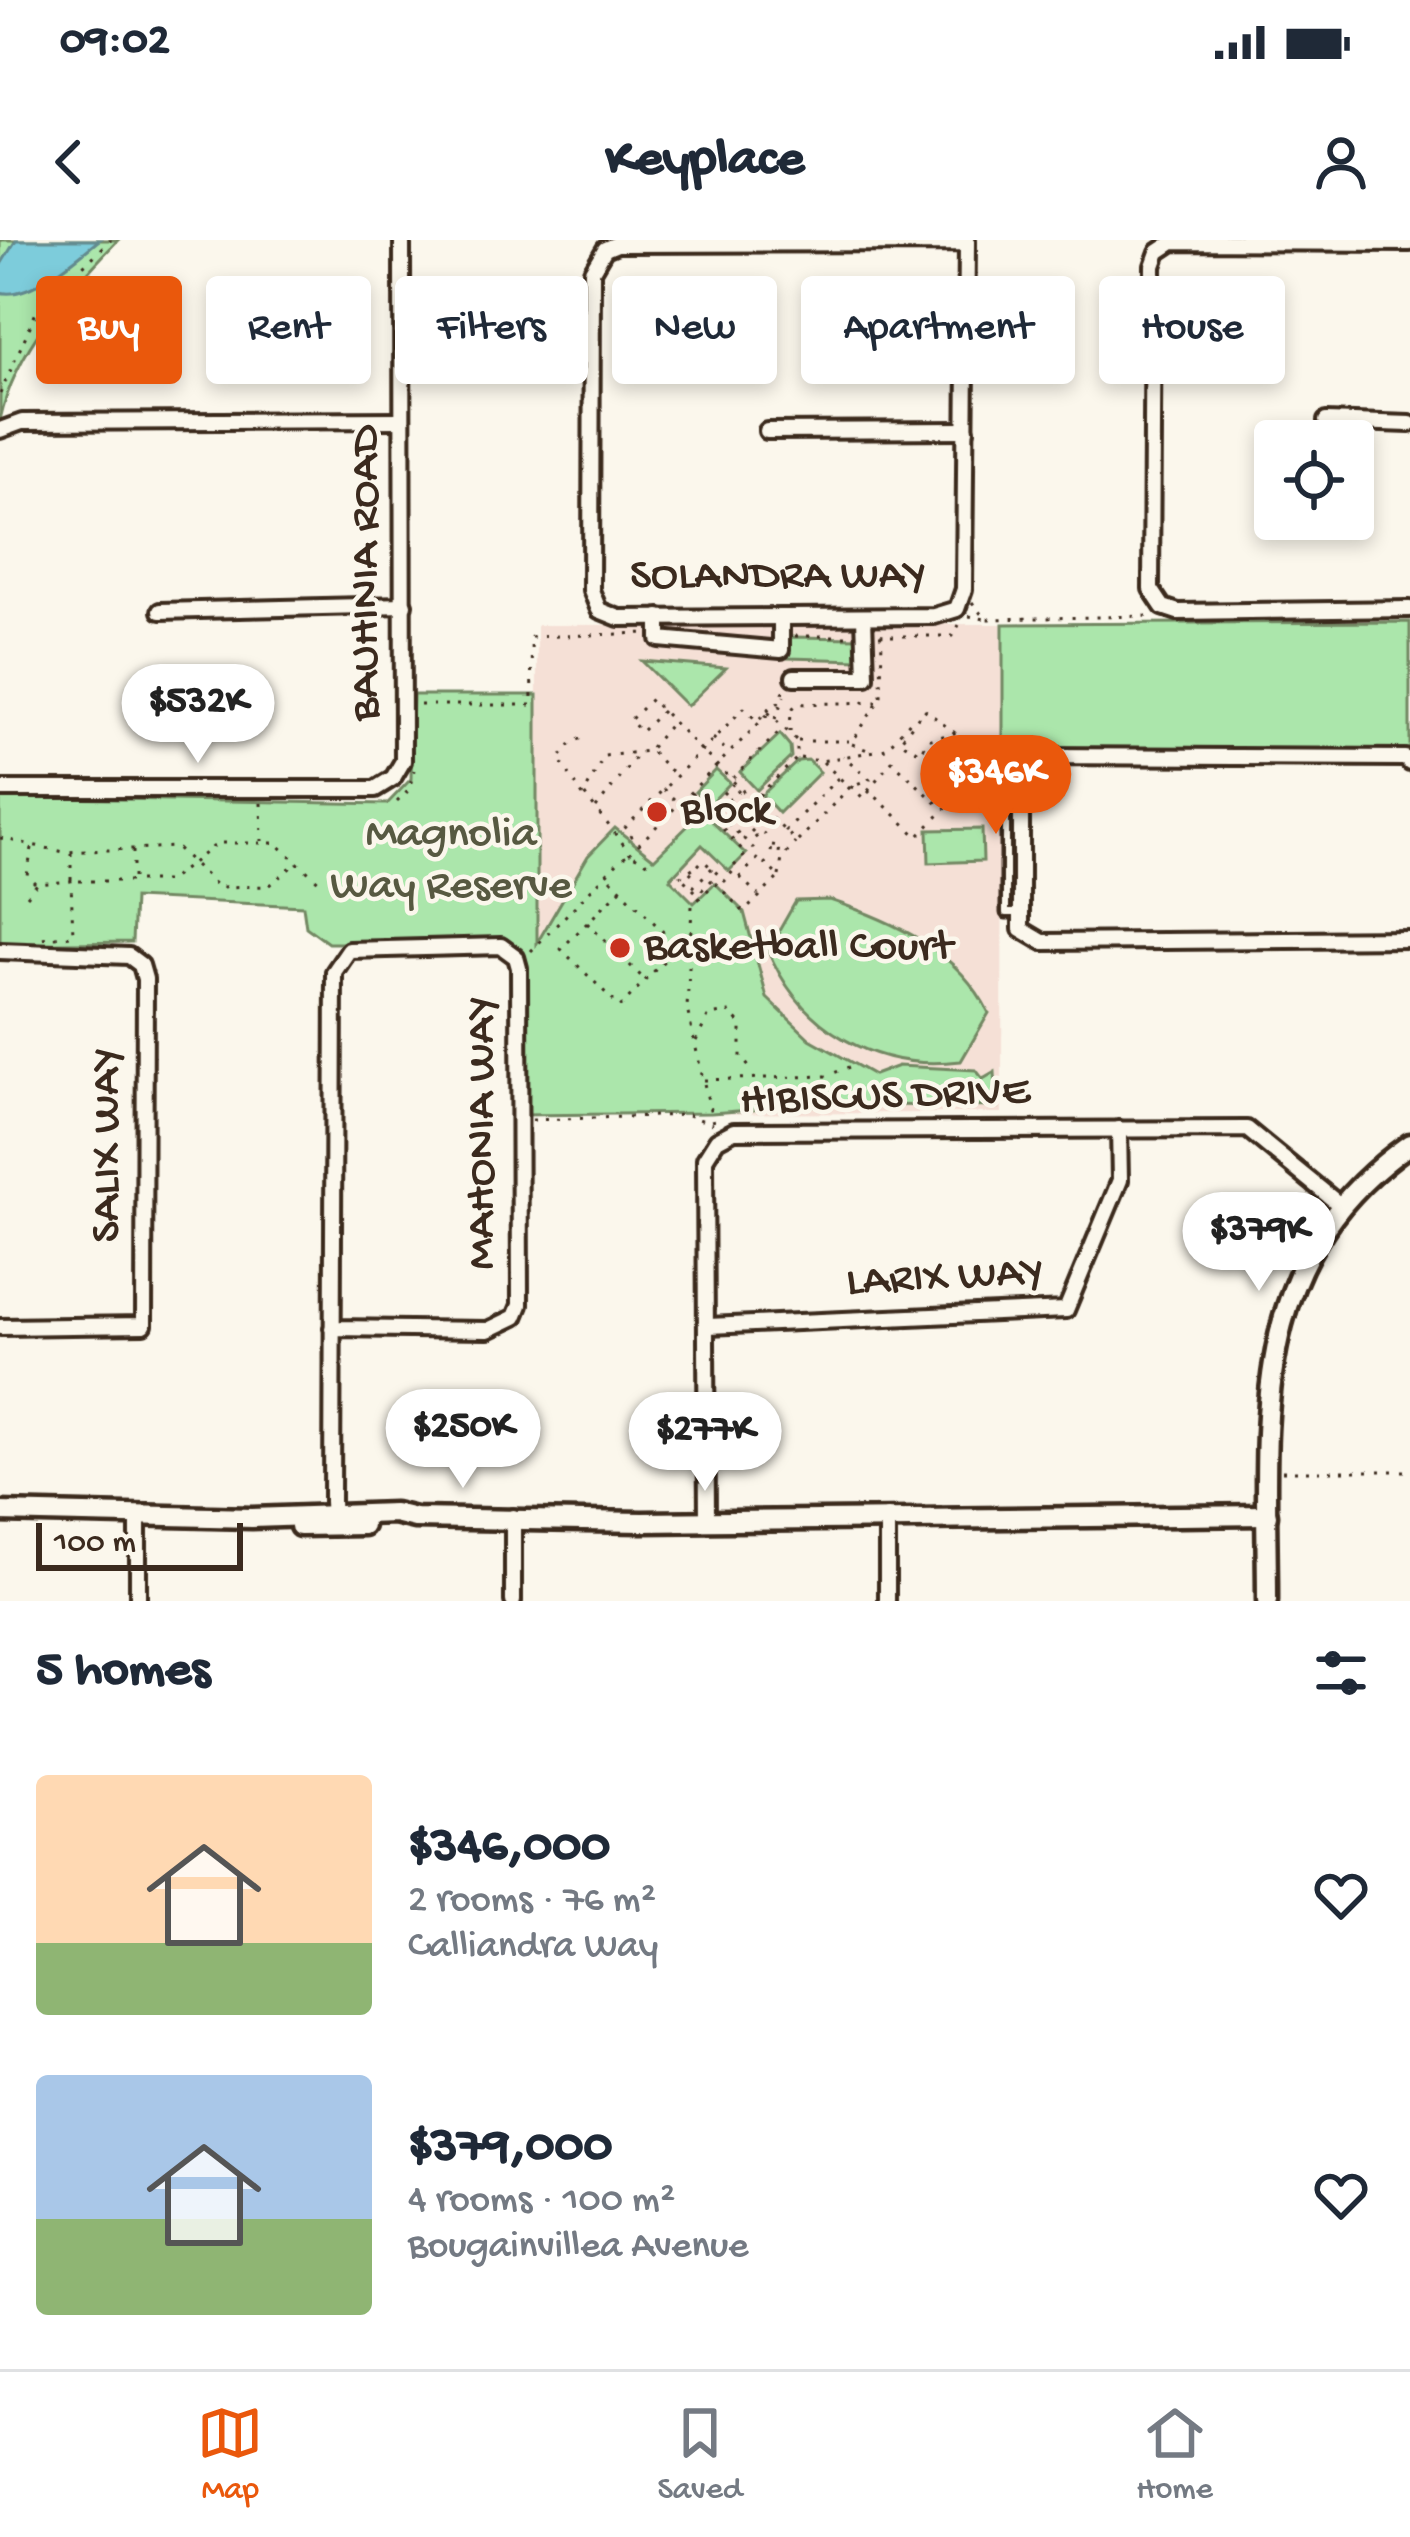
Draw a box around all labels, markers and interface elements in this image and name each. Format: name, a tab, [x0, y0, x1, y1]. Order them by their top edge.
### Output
text: 09:02	[60, 16, 170, 69]
icon: back	[36, 129, 102, 195]
icon: person	[1308, 129, 1374, 195]
text: Keyplace	[606, 130, 804, 194]
chip: Buy	[36, 276, 182, 384]
chip: Rent	[206, 276, 371, 384]
chip: Filters	[395, 276, 588, 384]
chip: New	[612, 276, 777, 384]
chip: Apartment	[801, 276, 1075, 384]
chip: House	[1099, 276, 1285, 384]
map controls	[1254, 420, 1374, 540]
button: locate	[1254, 420, 1374, 540]
street label: BAUHINIA ROAD	[341, 424, 394, 722]
street label: SOLANDRA WAY	[630, 551, 926, 604]
pin: $532K	[114, 664, 282, 766]
text: $532K	[149, 680, 247, 726]
pin: $346K	[912, 735, 1080, 837]
text: $346K	[947, 751, 1045, 797]
place label: Block	[680, 786, 777, 839]
marker: Block	[644, 799, 670, 825]
park label: Magnolia Way Reserve	[330, 809, 573, 914]
place label: Basketball Court	[643, 922, 956, 975]
marker: Basketball Court	[607, 935, 633, 961]
street label: MAHONIA WAY	[457, 996, 510, 1270]
street label: SALIX WAY	[82, 1048, 135, 1242]
street label: HIBISCUS DRIVE	[739, 1066, 1033, 1130]
pin: $379K	[1175, 1192, 1343, 1294]
text: $379K	[1209, 1208, 1309, 1254]
street label: LARIX WAY	[845, 1247, 1045, 1311]
pin: $250K	[379, 1389, 547, 1491]
pin: $277K	[621, 1392, 789, 1494]
text: $250K	[413, 1405, 513, 1451]
text: $277K	[656, 1408, 754, 1454]
scale bar	[36, 1517, 243, 1570]
text: 100 m	[54, 1525, 136, 1563]
icon: filters	[1308, 1640, 1374, 1706]
text: 5 homes	[36, 1643, 210, 1703]
text: $346,000	[408, 1819, 610, 1879]
icon: home	[132, 1823, 276, 1967]
icon: heart	[1308, 1862, 1374, 1928]
text: 2 rooms · 76 m²	[408, 1879, 656, 1925]
text: Calliandra Way	[408, 1925, 658, 1971]
text: $379,000	[408, 2119, 612, 2179]
icon: home	[132, 2123, 276, 2267]
icon: heart	[1308, 2162, 1374, 2228]
text: 4 rooms · 100 m²	[408, 2179, 675, 2225]
text: Bougainvillea Avenue	[408, 2225, 748, 2271]
tab: Map	[197, 2400, 263, 2510]
tab: Saved	[657, 2400, 742, 2510]
tab: Home	[1136, 2400, 1213, 2510]

